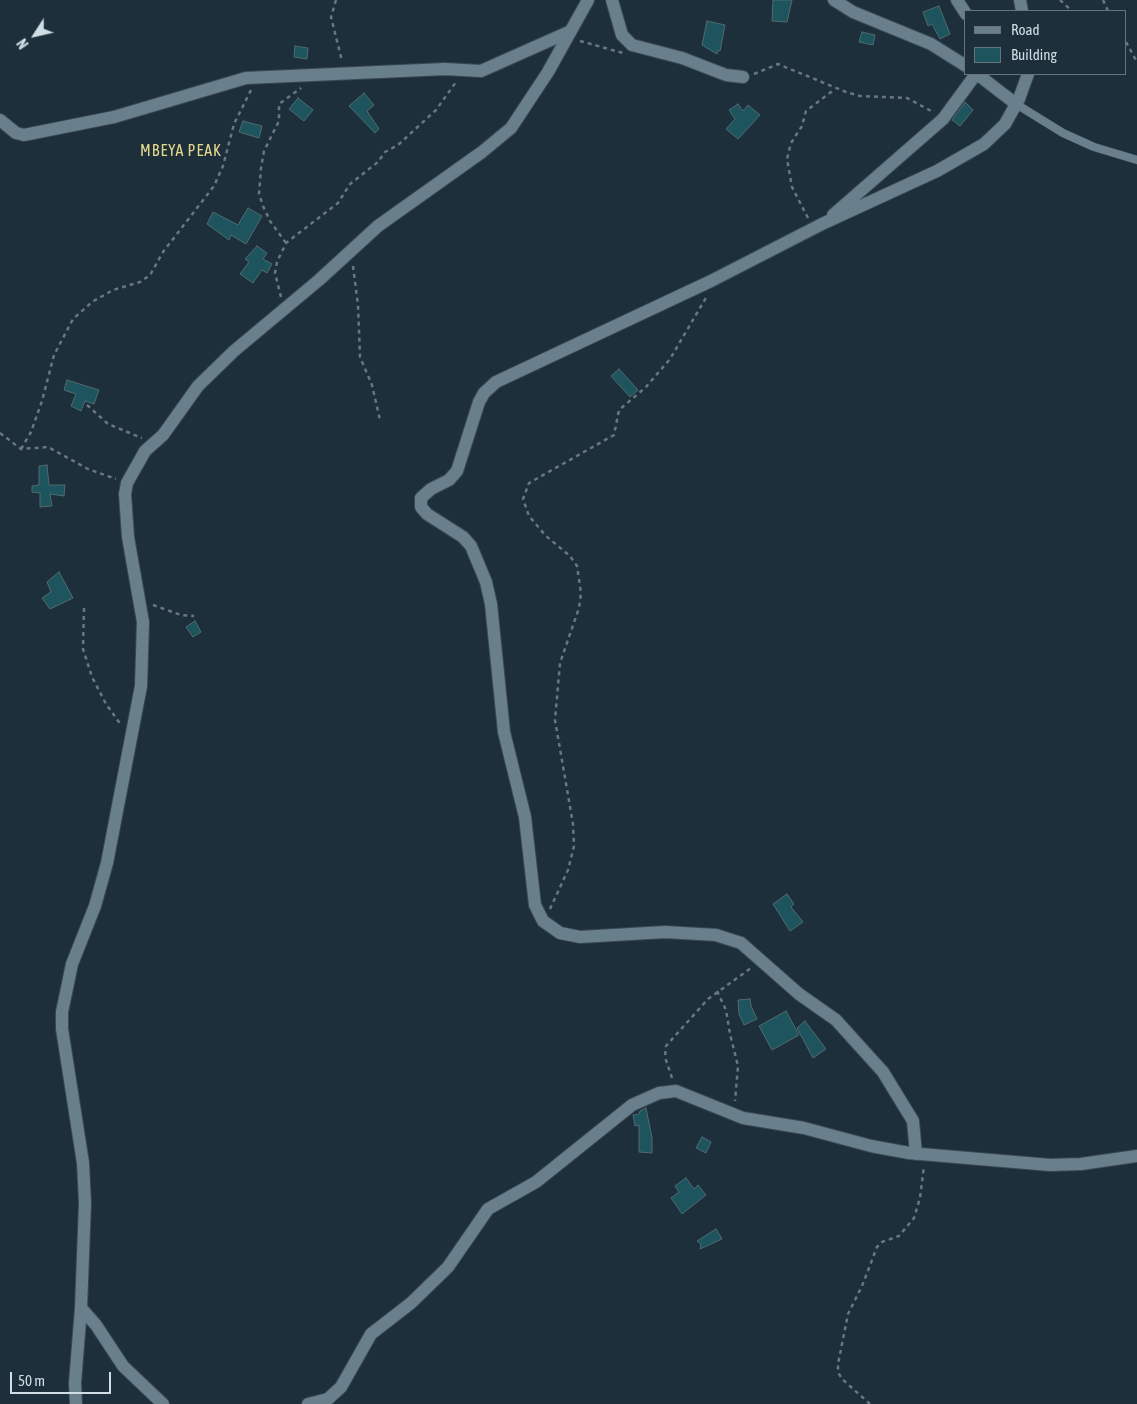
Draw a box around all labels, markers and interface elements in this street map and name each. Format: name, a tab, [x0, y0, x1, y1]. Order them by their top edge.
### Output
north arrow	[10, 10, 60, 60]
legend	[964, 10, 1127, 75]
text: Road	[1011, 21, 1040, 38]
text: N	[14, 36, 32, 52]
text: Building	[1011, 46, 1057, 63]
district label: MBEYA PEAK	[139, 141, 223, 161]
scale bar	[12, 1362, 114, 1394]
text: 50 m	[18, 1372, 45, 1389]

